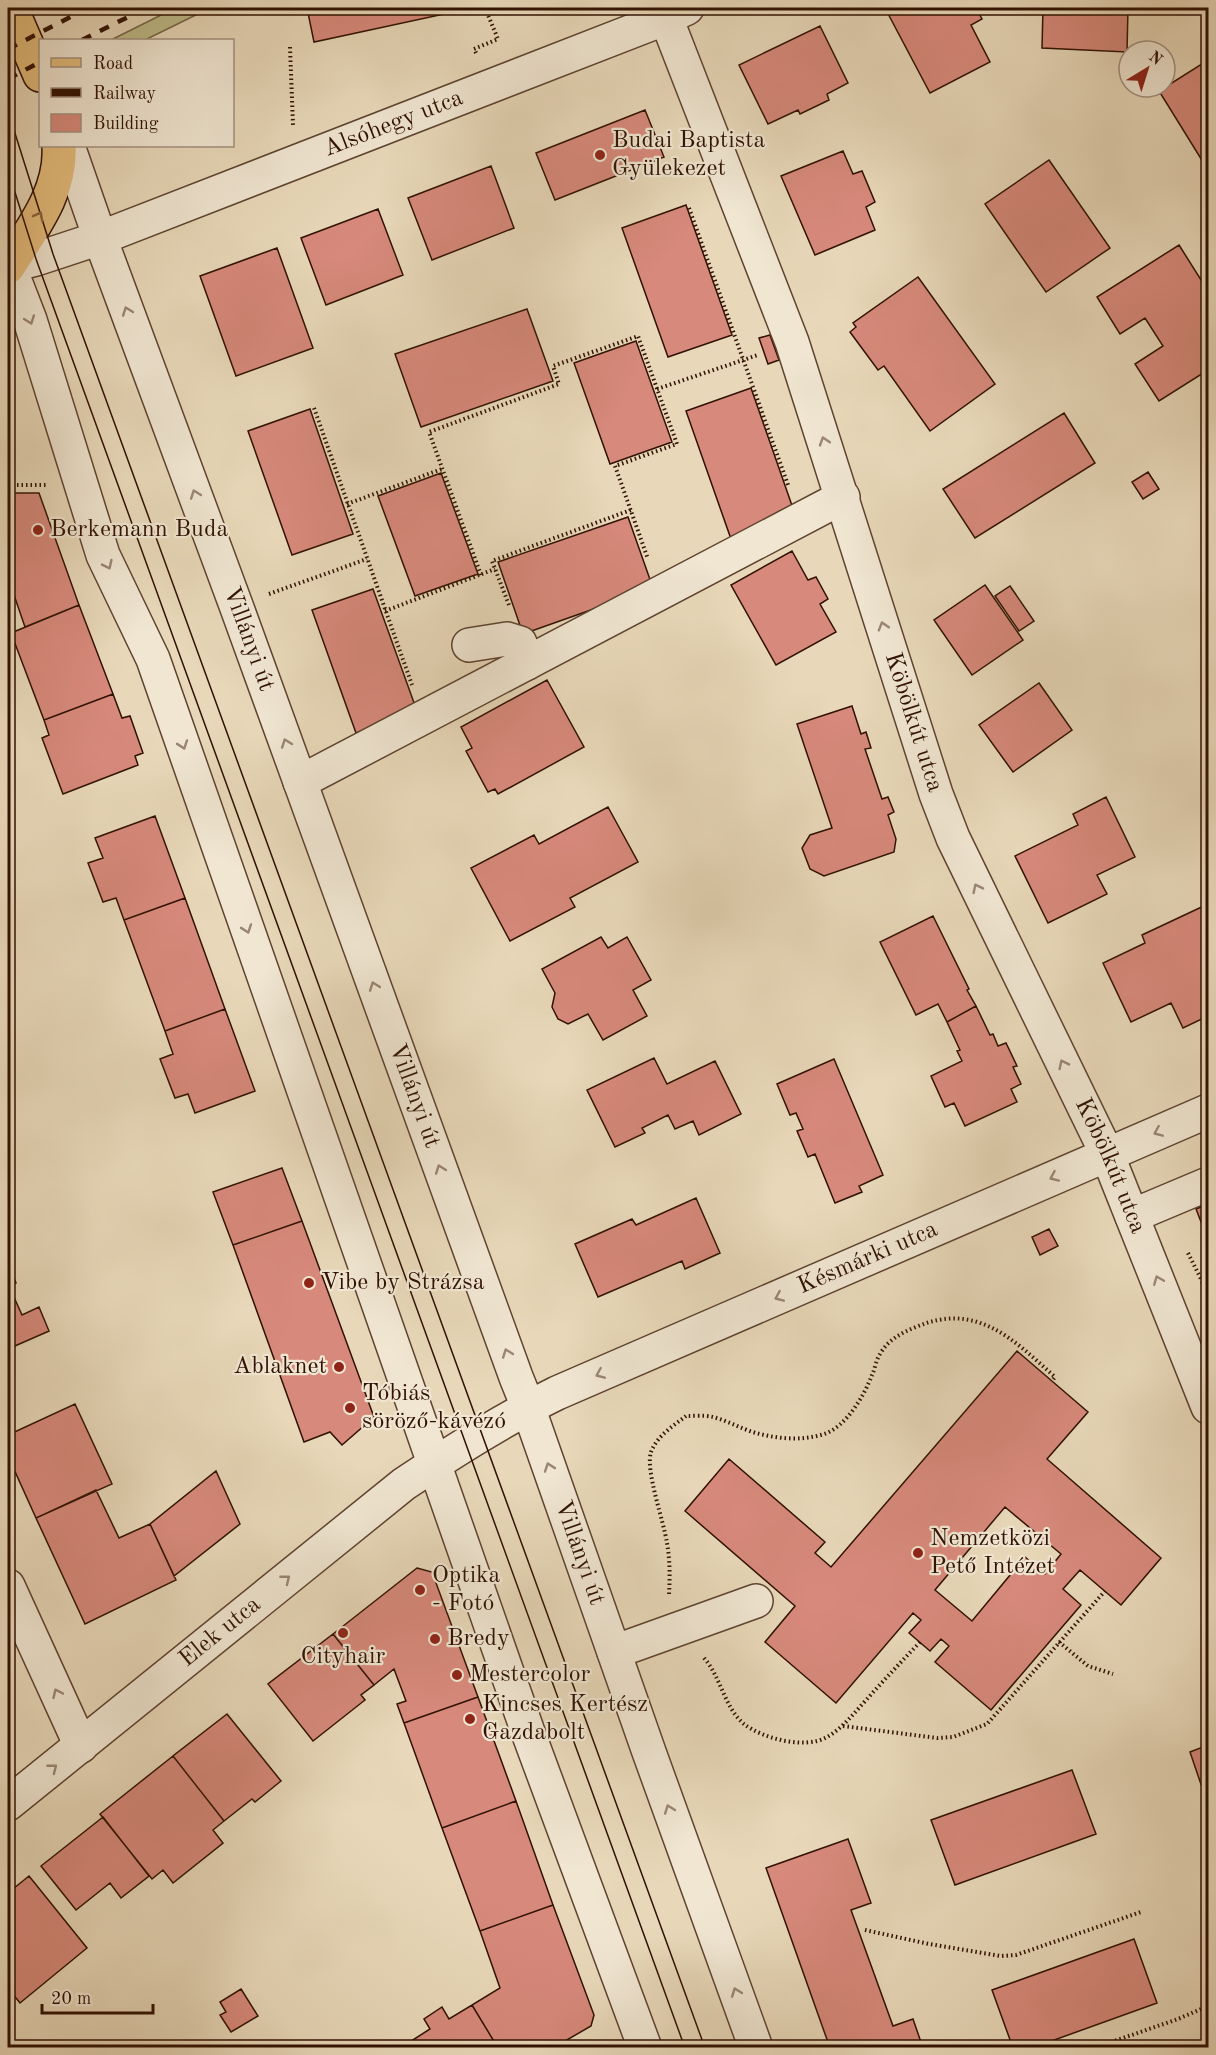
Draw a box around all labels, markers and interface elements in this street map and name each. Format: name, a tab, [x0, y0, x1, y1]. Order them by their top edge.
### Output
legend	[39, 39, 234, 147]
north arrow	[1117, 39, 1177, 99]
text: N	[1145, 49, 1165, 69]
text: Road	[93, 55, 133, 73]
text: Railway	[93, 85, 156, 103]
street label: Alsóhegy utca	[320, 86, 467, 162]
text: Building	[93, 115, 159, 133]
place label: Budai Baptista Gyülekezet	[612, 129, 766, 181]
marker: Budai Baptista Gyülekezet	[593, 148, 607, 162]
one-way arrow	[32, 211, 44, 222]
one-way arrow	[121, 306, 134, 317]
one-way arrow	[22, 314, 35, 325]
one-way arrow	[819, 436, 832, 446]
one-way arrow	[190, 489, 202, 500]
place label: Berkemann Buda	[50, 518, 228, 542]
marker: Berkemann Buda	[31, 523, 45, 537]
one-way arrow	[101, 559, 113, 570]
street label: Villányi út	[218, 584, 278, 694]
one-way arrow	[878, 621, 890, 632]
street label: Köbölkút utca	[880, 650, 947, 795]
one-way arrow	[281, 738, 294, 749]
one-way arrow	[175, 739, 188, 750]
one-way arrow	[973, 884, 985, 895]
one-way arrow	[240, 923, 253, 934]
one-way arrow	[369, 981, 381, 992]
street label: Villányi út	[384, 1041, 444, 1151]
one-way arrow	[1059, 1059, 1071, 1070]
street label: Köbölkút utca	[1070, 1095, 1150, 1237]
one-way arrow	[1153, 1125, 1164, 1137]
one-way arrow	[435, 1164, 448, 1175]
one-way arrow	[1049, 1170, 1060, 1182]
street label: Késmárki utca	[794, 1218, 941, 1299]
place label: Vibe by Strázsa	[321, 1271, 485, 1295]
one-way arrow	[1153, 1275, 1165, 1286]
marker: Vibe by Strázsa	[302, 1276, 316, 1290]
one-way arrow	[774, 1290, 785, 1302]
one-way arrow	[501, 1348, 514, 1359]
place label: Ablaknet	[233, 1355, 327, 1379]
marker: Ablaknet	[332, 1360, 346, 1374]
one-way arrow	[595, 1367, 606, 1379]
place label: Tóbiás söröző-kávézó	[362, 1382, 506, 1434]
marker: Tóbiás söröző-kávézó	[343, 1401, 357, 1415]
one-way arrow	[543, 1462, 556, 1473]
street label: Villányi út	[550, 1498, 609, 1608]
place label: Nemzetközi Pető Intézet	[930, 1527, 1055, 1579]
marker: Nemzetközi Pető Intézet	[911, 1546, 925, 1560]
place label: Optika - Fotó	[432, 1564, 501, 1616]
one-way arrow	[280, 1575, 291, 1586]
marker: Optika - Fotó	[413, 1583, 427, 1597]
street label: Elek utca	[175, 1593, 266, 1672]
marker: Cityhair	[336, 1626, 350, 1640]
place label: Bredy	[447, 1627, 510, 1651]
marker: Bredy	[428, 1632, 442, 1646]
place label: Cityhair	[301, 1645, 386, 1669]
place label: Mestercolor	[469, 1663, 591, 1687]
marker: Mestercolor	[450, 1668, 464, 1682]
one-way arrow	[52, 1688, 64, 1699]
place label: Kincses Kertész Gazdabolt	[482, 1693, 648, 1745]
marker: Kincses Kertész Gazdabolt	[463, 1712, 477, 1726]
one-way arrow	[47, 1764, 58, 1775]
one-way arrow	[664, 1804, 677, 1815]
scale bar	[42, 1977, 153, 2015]
one-way arrow	[730, 1988, 743, 1998]
text: 20 m	[51, 1990, 91, 2008]

